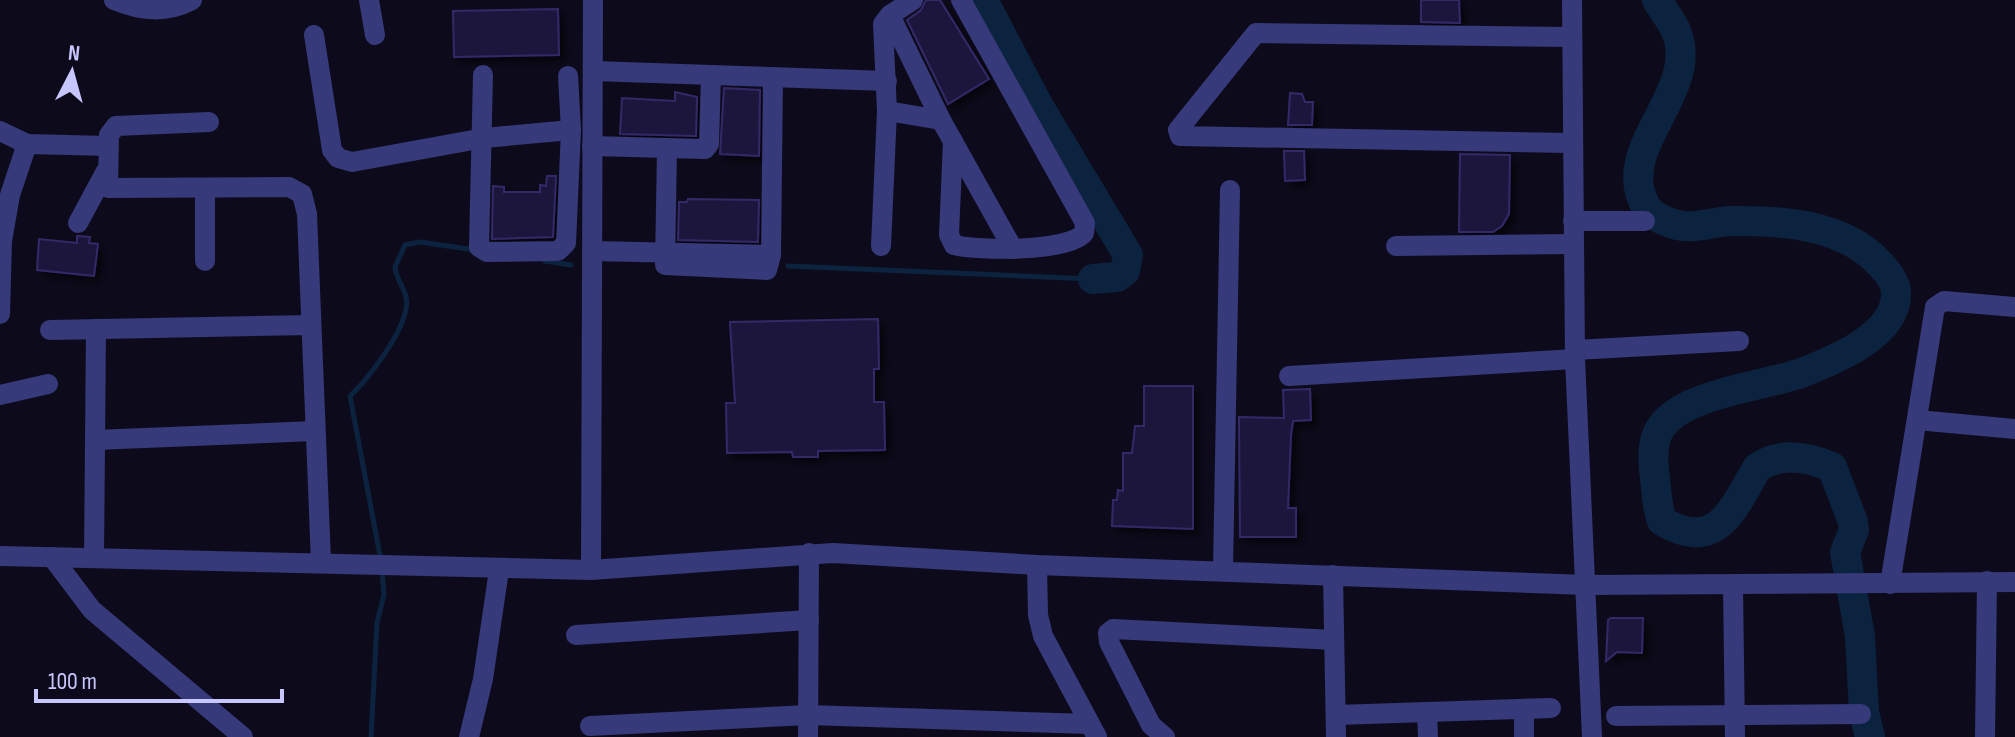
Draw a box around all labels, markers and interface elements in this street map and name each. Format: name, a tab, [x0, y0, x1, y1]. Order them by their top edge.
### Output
north arrow	[32, 32, 112, 112]
text: N	[67, 40, 81, 68]
scale bar	[36, 653, 282, 703]
text: 100 m	[48, 667, 97, 696]

